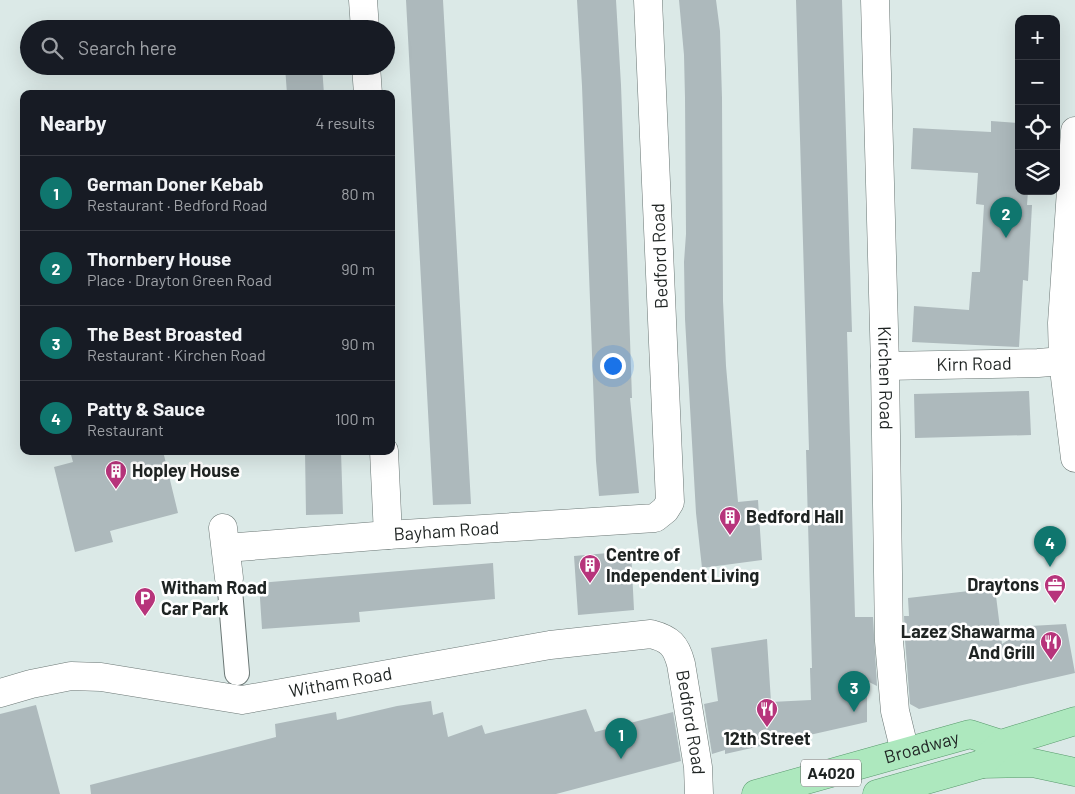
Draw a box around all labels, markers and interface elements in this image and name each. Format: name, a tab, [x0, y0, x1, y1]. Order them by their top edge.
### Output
map controls	[1015, 15, 1060, 195]
button: +	[1015, 15, 1060, 60]
search box	[20, 20, 395, 75]
icon: search	[38, 34, 66, 62]
text: Search here	[78, 36, 177, 59]
button: −	[1015, 60, 1060, 105]
button: locate	[1015, 105, 1060, 150]
text: Nearby	[40, 110, 106, 135]
text: 4 results	[315, 113, 375, 132]
button: layers	[1015, 150, 1060, 195]
text: German Doner Kebab	[87, 172, 264, 195]
text: 1	[53, 184, 59, 203]
text: 80 m	[341, 184, 375, 203]
text: Restaurant · Bedford Road	[87, 195, 268, 214]
pin: 2	[990, 197, 1022, 238]
street label: Bedford Road	[646, 203, 672, 309]
text: Thornbery House	[87, 247, 231, 270]
text: 2	[52, 259, 60, 278]
text: 90 m	[341, 259, 375, 278]
text: Place · Drayton Green Road	[87, 270, 272, 289]
text: The Best Broasted	[87, 322, 242, 345]
street label: Kirchen Road	[874, 326, 898, 430]
text: 3	[52, 334, 60, 353]
text: 90 m	[341, 334, 375, 353]
text: Restaurant · Kirchen Road	[87, 345, 266, 364]
street label: Kirn Road	[936, 352, 1012, 375]
your location	[600, 353, 626, 379]
text: Patty & Sauce	[87, 397, 205, 420]
text: 4	[51, 409, 61, 428]
text: 100 m	[335, 409, 375, 428]
text: Restaurant	[87, 420, 164, 439]
building icon: Hopley House	[104, 459, 128, 490]
place label: Hopley House	[132, 459, 240, 481]
building icon: Bedford Hall	[718, 505, 742, 536]
place label: Bedford Hall	[746, 505, 844, 527]
street label: Bayham Road	[393, 516, 500, 545]
pin: 4	[1034, 526, 1066, 567]
place label: Centre of Independent Living	[606, 543, 759, 586]
building icon: Centre of Independent Living	[578, 553, 602, 584]
place label: Draytons	[967, 573, 1039, 595]
office icon: Draytons	[1043, 573, 1067, 604]
place label: Witham Road Car Park	[161, 576, 267, 619]
parking icon: Witham Road Car Park	[133, 586, 157, 617]
place label: Lazez Shawarma And Grill	[901, 620, 1035, 663]
restaurant icon: Lazez Shawarma And Grill	[1039, 630, 1063, 661]
street label: Witham Road	[287, 661, 394, 701]
street label: Bedford Road	[672, 668, 710, 775]
pin: 3	[838, 671, 870, 712]
restaurant icon: 12th Street	[755, 697, 779, 728]
pin: 1	[605, 718, 637, 759]
street label: Broadway	[881, 726, 961, 768]
place label: 12th Street	[723, 727, 811, 749]
road number: A4020	[801, 760, 861, 786]

